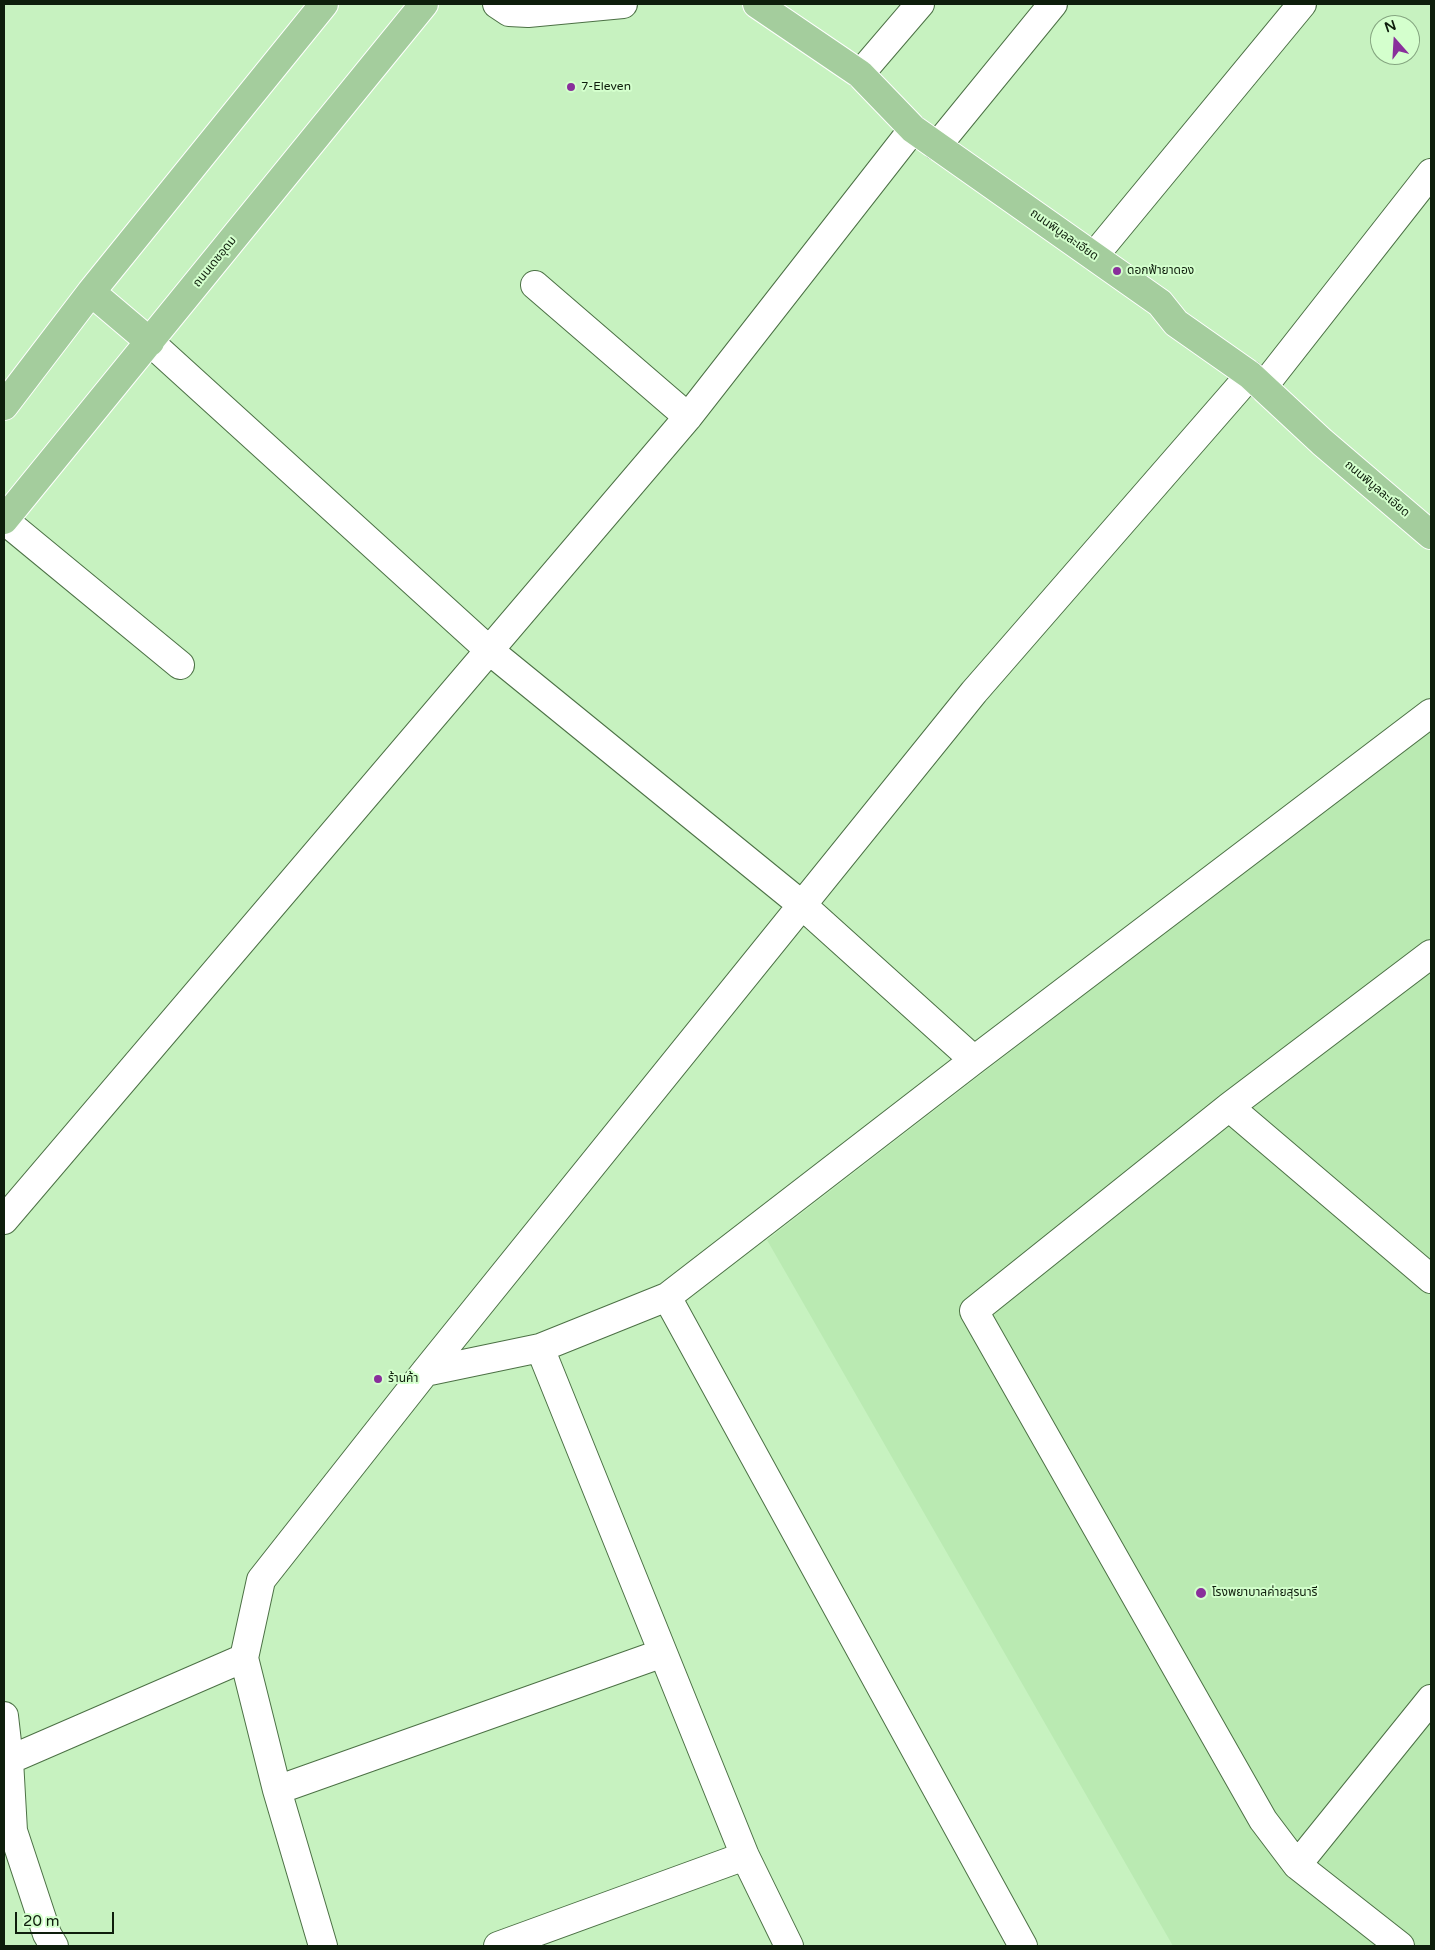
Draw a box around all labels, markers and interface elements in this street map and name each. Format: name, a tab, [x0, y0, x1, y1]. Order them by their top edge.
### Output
north arrow	[1370, 15, 1420, 65]
text: N	[1382, 16, 1398, 36]
place label: 7-Eleven	[581, 80, 631, 94]
marker: 7-Eleven	[565, 81, 577, 93]
street label: ถนนพิบูลละเอียด	[1027, 206, 1101, 264]
street label: ถนนเดชอุดม	[190, 234, 240, 290]
place label: ดอกฟ้ายาดอง	[1127, 264, 1194, 278]
marker: ดอกฟ้ายาดอง	[1111, 265, 1123, 277]
street label: ถนนพิบูลละเอียด	[1342, 458, 1412, 520]
place label: ร้านค้า	[388, 1372, 418, 1386]
marker: ร้านค้า	[372, 1373, 384, 1385]
marker: โรงพยาบาลค่ายสุรนารี	[1194, 1586, 1208, 1600]
place label: โรงพยาบาลค่ายสุรนารี	[1212, 1586, 1317, 1600]
scale bar	[18, 1902, 116, 1934]
text: 20 m	[23, 1912, 60, 1930]

